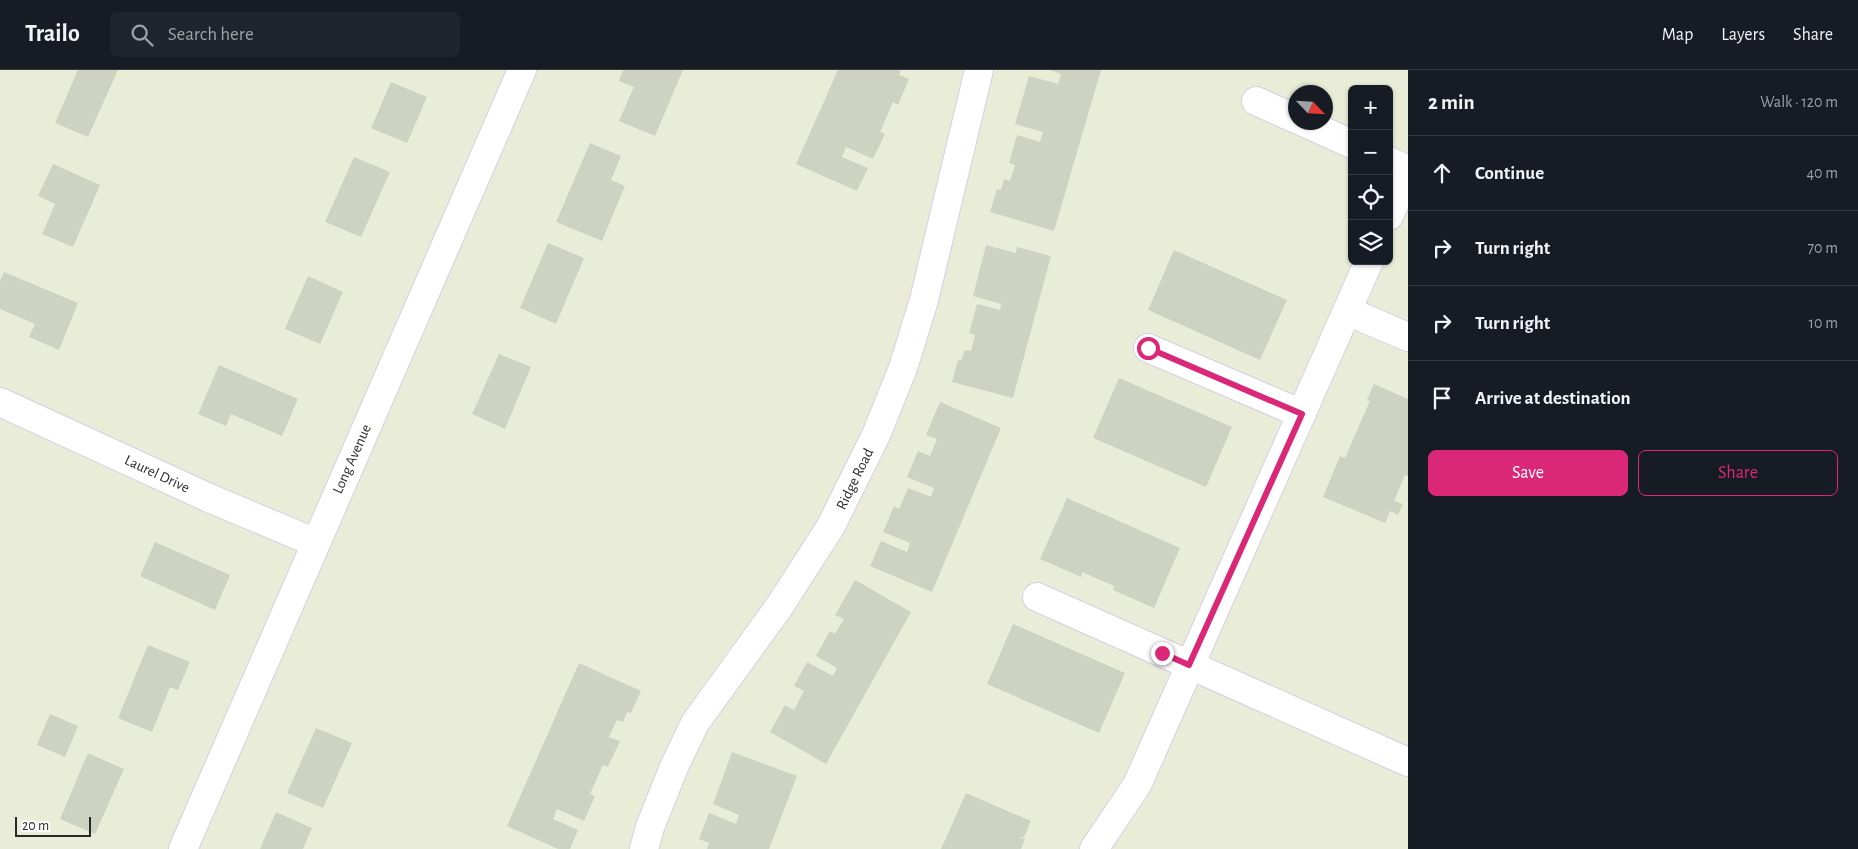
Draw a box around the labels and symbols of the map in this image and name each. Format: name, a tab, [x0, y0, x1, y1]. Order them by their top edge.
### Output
north arrow	[1288, 85, 1333, 130]
route start	[1137, 337, 1160, 360]
street label: Long Avenue	[330, 422, 374, 496]
street label: Ridge Road	[834, 446, 876, 512]
street label: Laurel Drive	[122, 452, 192, 496]
route end	[1151, 642, 1174, 665]
scale bar	[15, 814, 91, 837]

